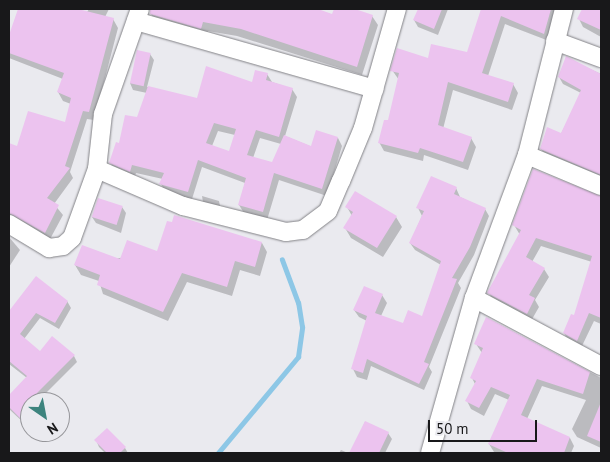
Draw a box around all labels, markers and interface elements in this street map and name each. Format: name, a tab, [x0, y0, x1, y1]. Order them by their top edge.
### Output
north arrow	[20, 392, 70, 442]
scale bar	[430, 410, 539, 442]
text: N	[44, 419, 61, 439]
text: 50 m	[436, 419, 469, 438]

